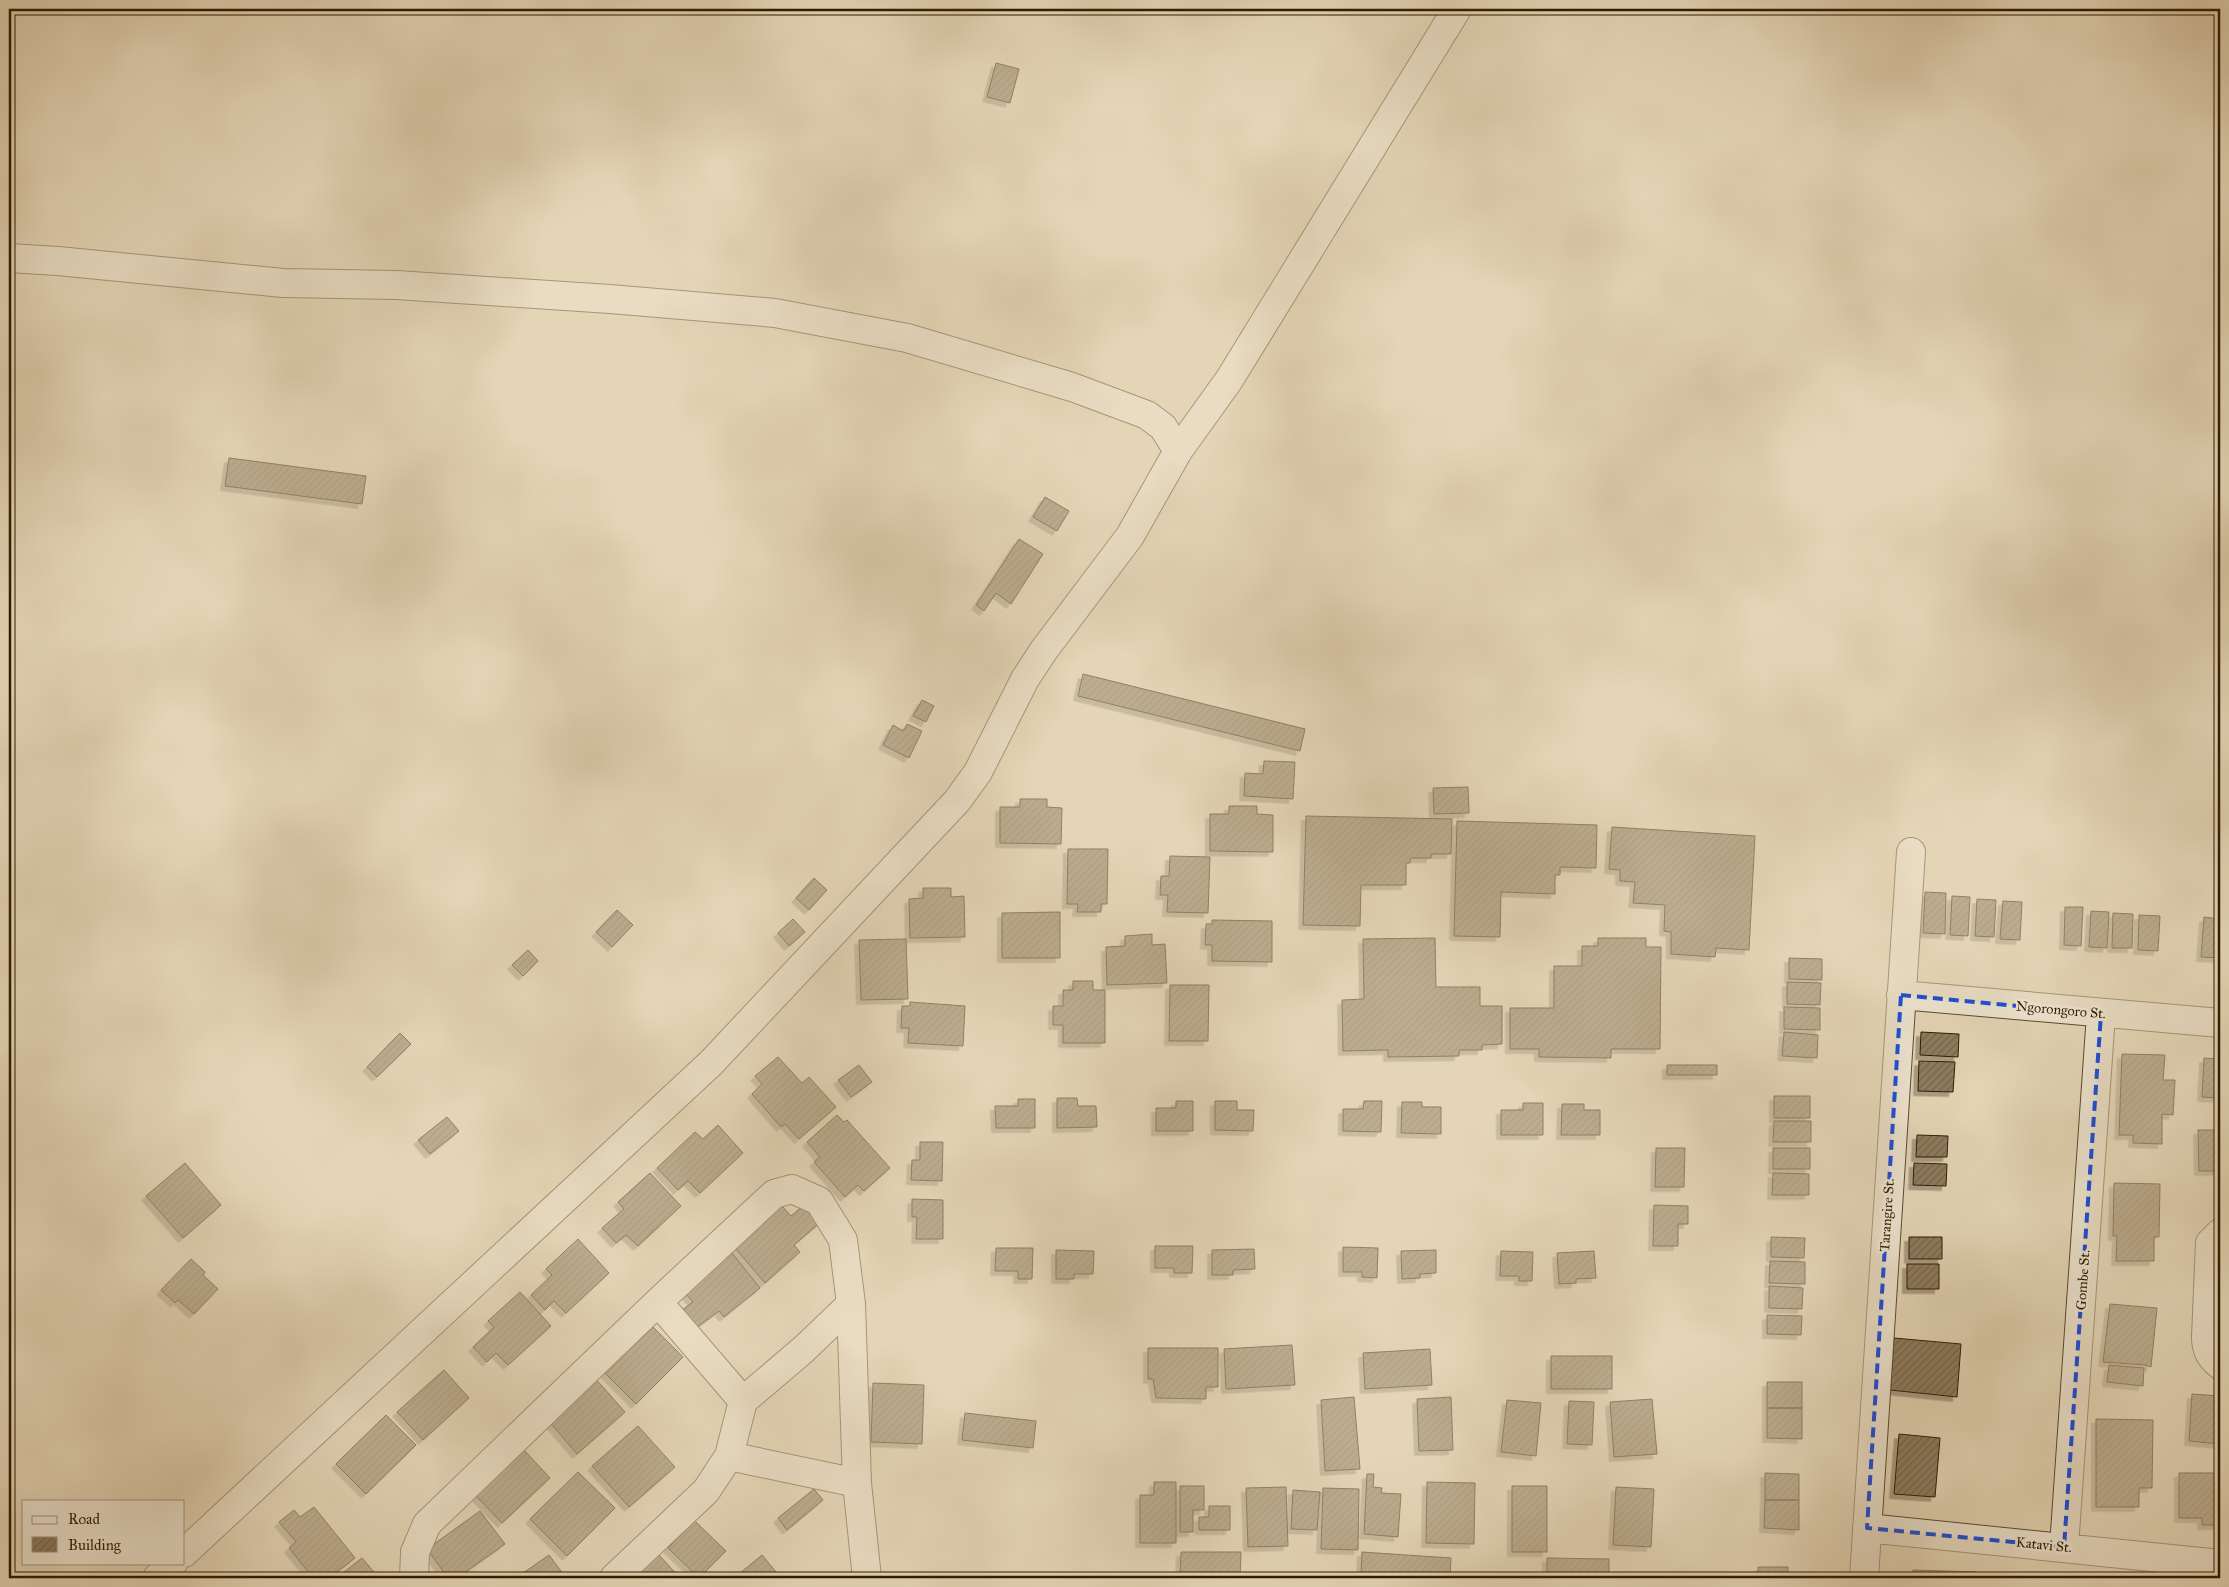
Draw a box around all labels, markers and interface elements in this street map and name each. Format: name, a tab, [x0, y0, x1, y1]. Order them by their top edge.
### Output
street label: Ngorongoro St.	[2015, 998, 2107, 1022]
street label: Tarangire St.	[1876, 1178, 1898, 1252]
street label: Gombe St.	[2072, 1249, 2094, 1311]
legend	[22, 1500, 185, 1564]
text: Road	[68, 1510, 100, 1528]
street label: Katavi St.	[2015, 1534, 2073, 1556]
text: Building	[68, 1536, 122, 1554]

